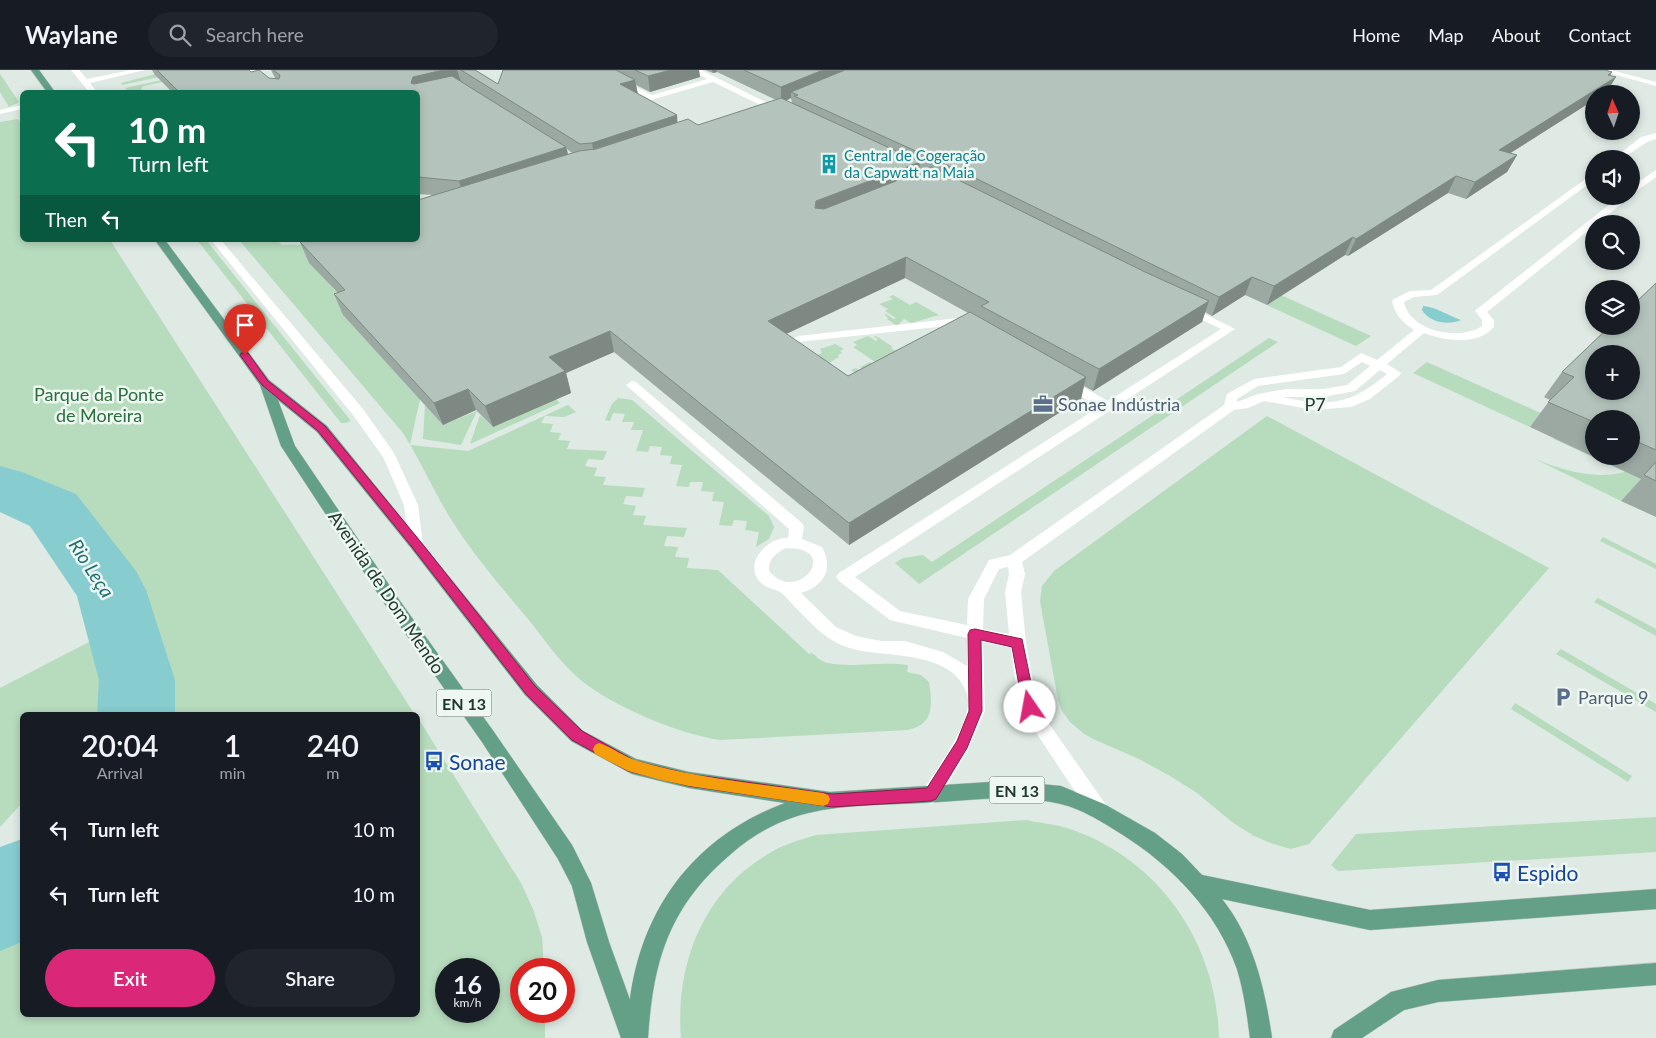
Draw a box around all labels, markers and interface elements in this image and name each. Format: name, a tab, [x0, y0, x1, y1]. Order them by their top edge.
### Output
search box	[148, 12, 498, 57]
text: Waylane	[25, 20, 118, 49]
icon: search	[166, 21, 194, 49]
text: Search here	[206, 23, 304, 46]
text: Home	[1352, 24, 1400, 46]
text: Map	[1428, 24, 1464, 46]
text: About	[1492, 24, 1541, 46]
text: Contact	[1569, 24, 1631, 46]
north arrow	[1585, 85, 1640, 140]
map controls	[1585, 85, 1640, 465]
text: 10 m	[128, 108, 206, 150]
icon: left	[45, 110, 110, 175]
place label: Central de Cogeração da Capwatt na Maia	[844, 146, 986, 181]
text: Turn left	[128, 150, 209, 177]
button: sound	[1585, 150, 1640, 205]
building icon: Central de Cogeração da Capwatt na Maia	[818, 153, 840, 175]
icon: left	[97, 205, 125, 233]
text: Then	[45, 208, 87, 231]
button: search	[1585, 215, 1640, 270]
button: layers	[1585, 280, 1640, 335]
pin	[224, 304, 266, 355]
icon: arrive	[231, 311, 259, 339]
button: +	[1585, 345, 1640, 400]
park label: Parque da Ponte de Moreira	[34, 383, 164, 426]
office icon: Sonae Indústria	[1032, 393, 1054, 415]
place label: Sonae Indústria	[1058, 393, 1180, 415]
street label: P7	[1304, 393, 1326, 415]
button: −	[1585, 410, 1640, 465]
street label: Avenida de Dom Mendo	[324, 506, 450, 678]
water label: Rio Leça	[65, 534, 119, 602]
position arrow	[1003, 680, 1055, 732]
parking icon: Parque 9	[1552, 686, 1574, 708]
place label: Parque 9	[1578, 686, 1648, 708]
road number: EN 13	[436, 690, 492, 716]
text: 20:04	[81, 727, 158, 763]
text: 1	[224, 727, 241, 763]
text: 240	[307, 727, 359, 763]
place label: Sonae	[449, 749, 505, 774]
bus stop icon: Sonae	[423, 750, 445, 772]
text: Arrival	[97, 763, 143, 782]
text: min	[220, 763, 245, 782]
text: m	[326, 763, 339, 782]
road number: EN 13	[990, 776, 1044, 804]
icon: left	[45, 816, 73, 844]
text: Turn left	[88, 818, 159, 841]
text: 10 m	[352, 818, 395, 841]
place label: Espido	[1517, 860, 1579, 885]
bus stop icon: Espido	[1491, 861, 1513, 883]
icon: left	[45, 881, 73, 909]
text: Turn left	[88, 883, 159, 906]
text: 10 m	[352, 883, 395, 906]
button: Exit	[45, 949, 215, 1007]
button: Share	[225, 949, 395, 1007]
speed limit sign: 20	[510, 958, 575, 1023]
text: 16	[453, 969, 482, 999]
text: km/h	[453, 995, 482, 1010]

